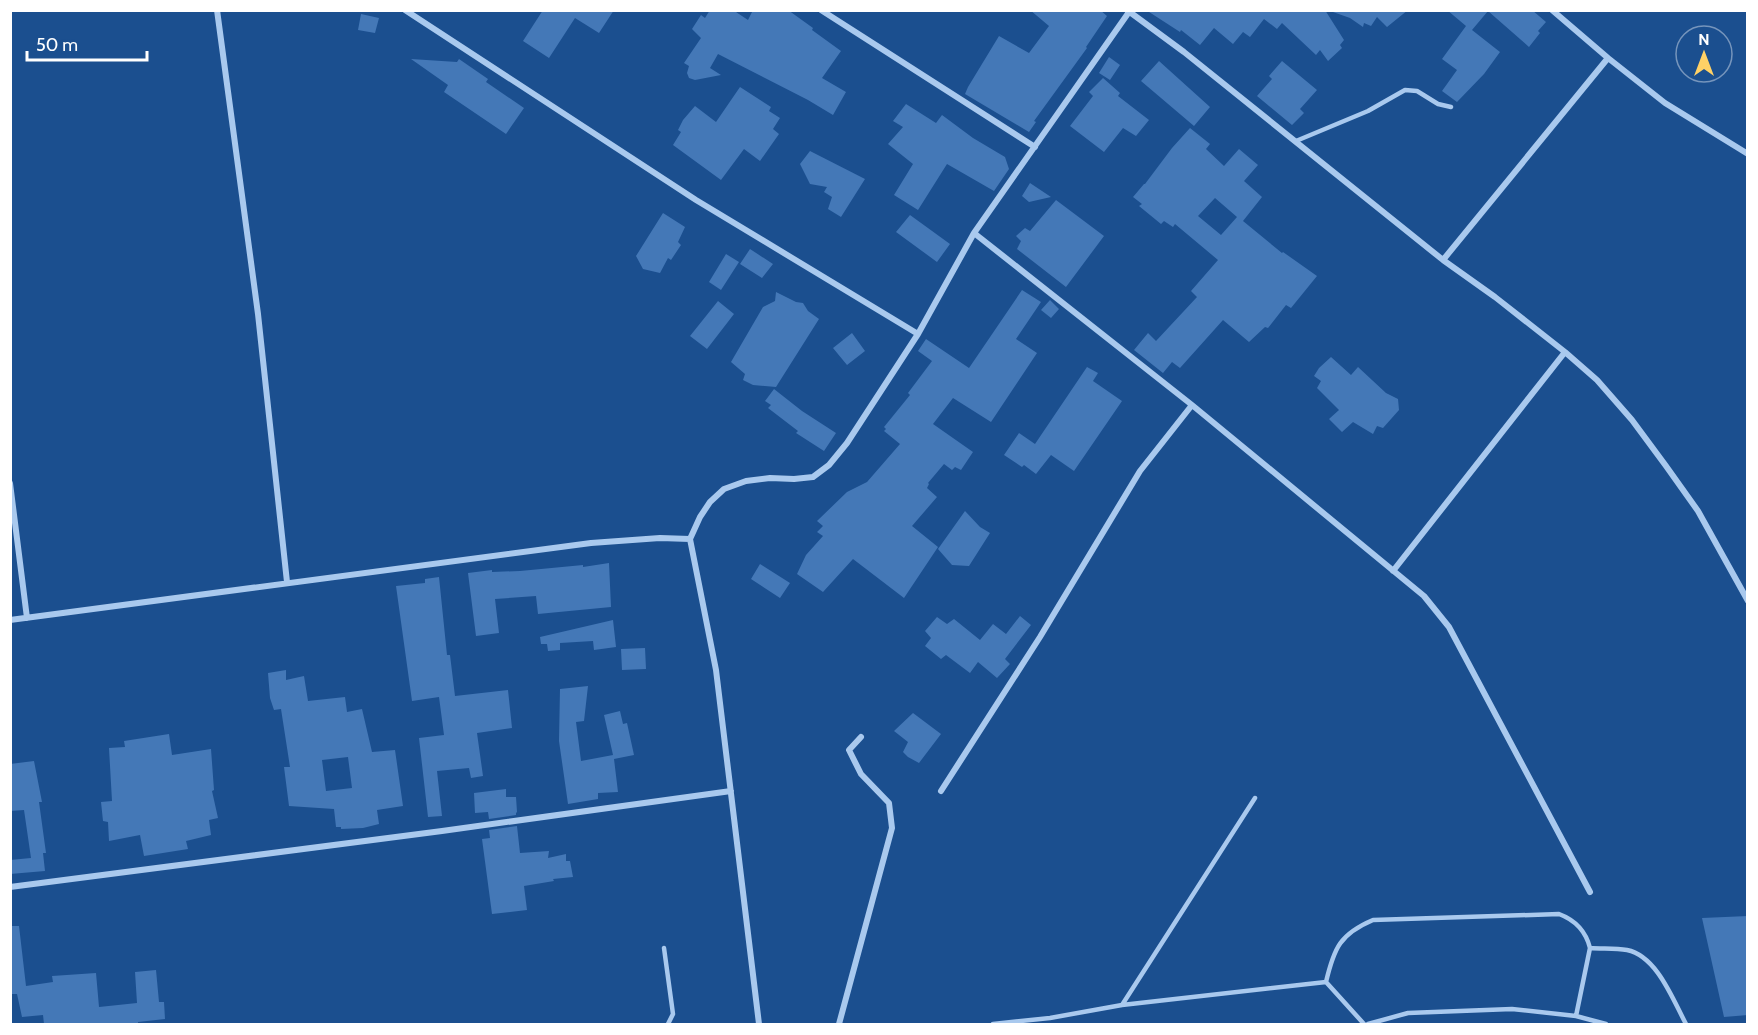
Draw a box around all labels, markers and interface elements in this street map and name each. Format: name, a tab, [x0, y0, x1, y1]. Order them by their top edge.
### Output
scale bar	[27, 24, 147, 62]
north arrow	[1674, 24, 1734, 84]
text: N	[1698, 30, 1710, 49]
text: 50 m	[36, 34, 78, 56]

